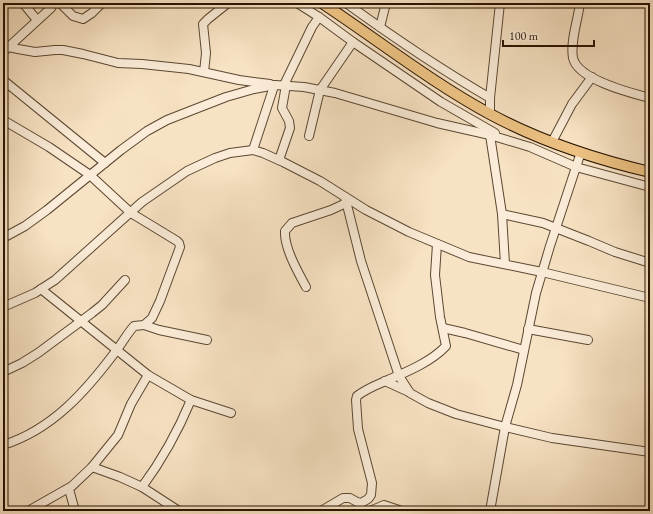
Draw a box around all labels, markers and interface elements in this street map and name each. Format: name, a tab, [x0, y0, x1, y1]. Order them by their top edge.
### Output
scale bar	[503, 22, 594, 48]
text: 100 m	[509, 28, 539, 44]

